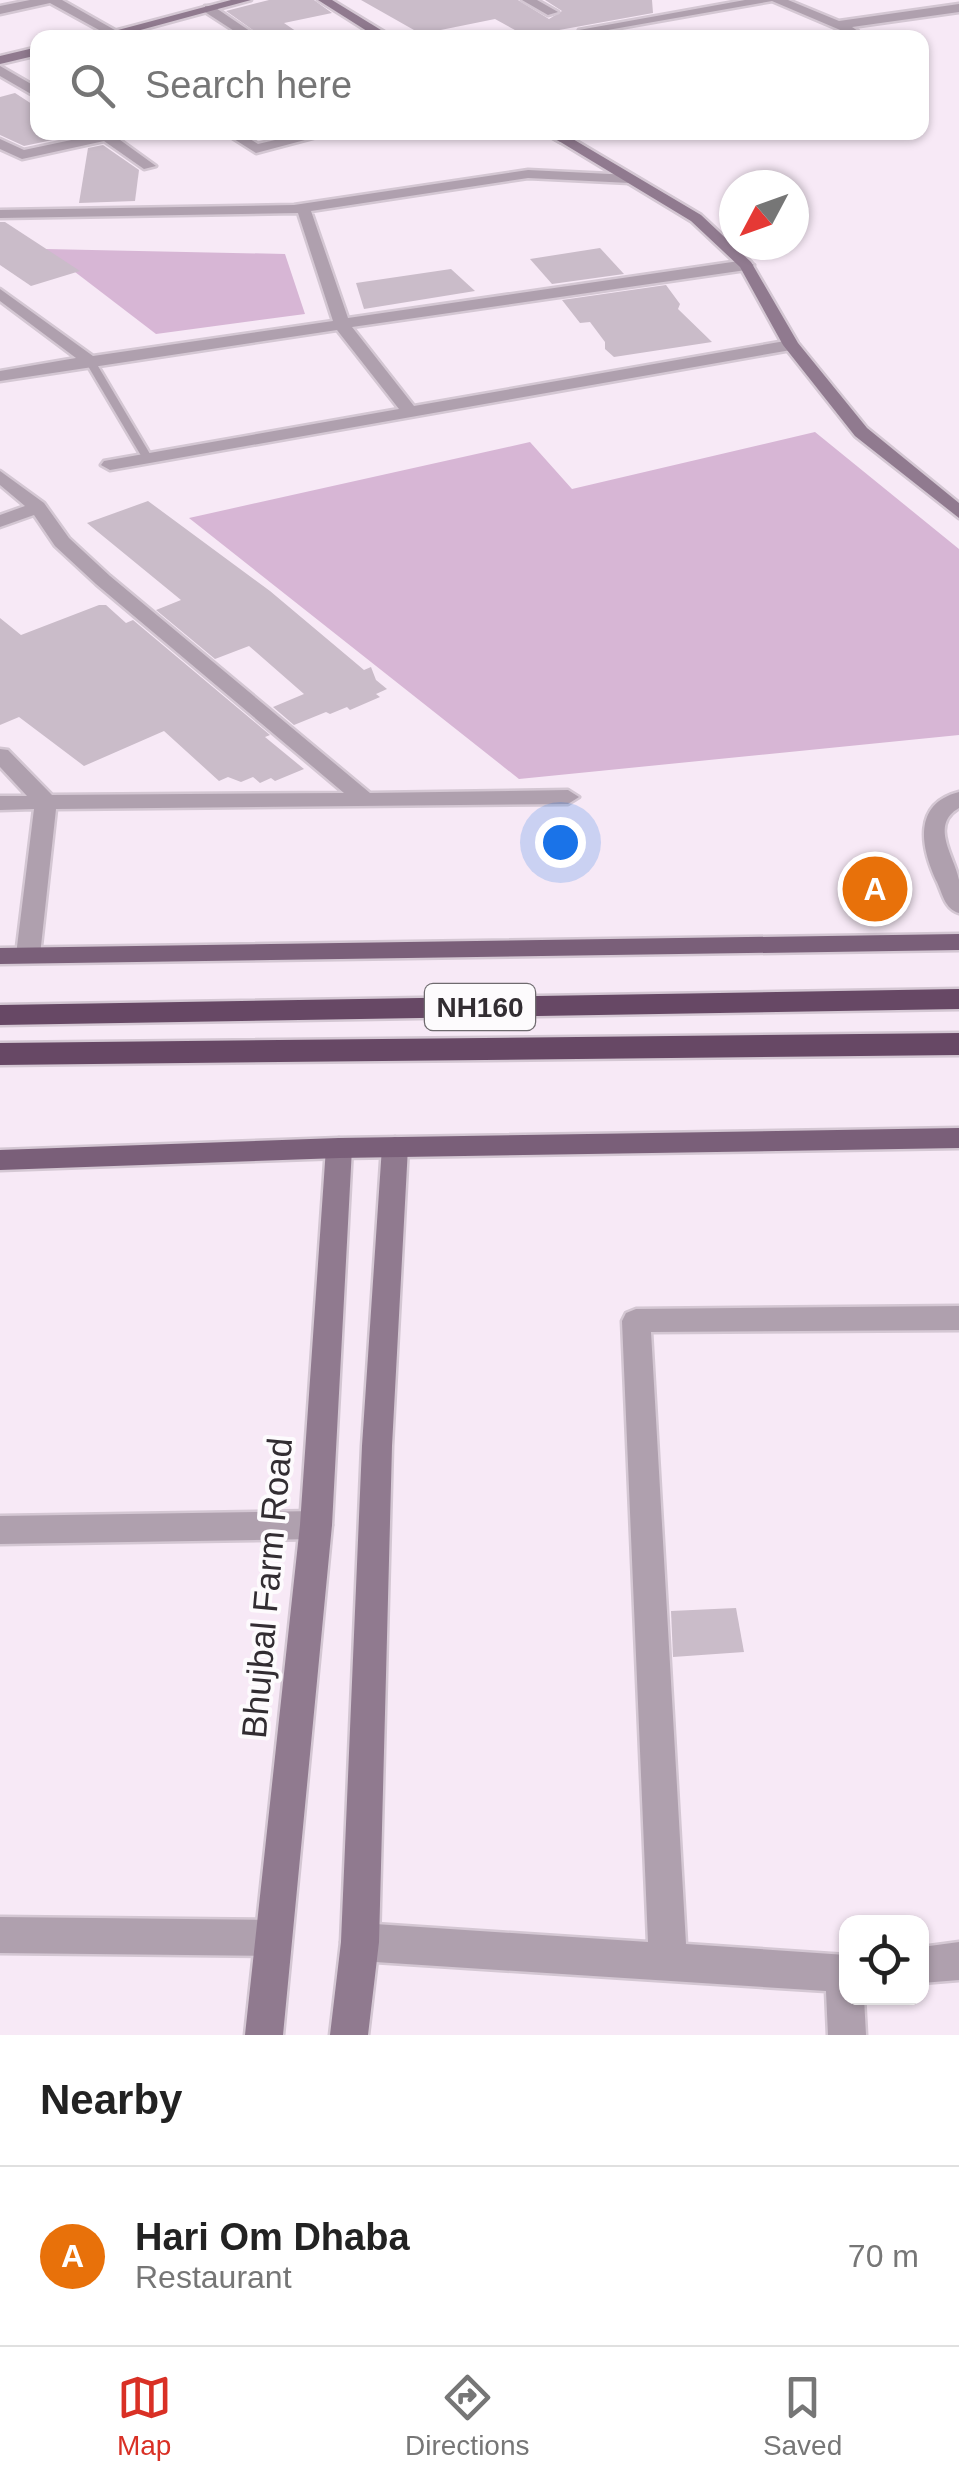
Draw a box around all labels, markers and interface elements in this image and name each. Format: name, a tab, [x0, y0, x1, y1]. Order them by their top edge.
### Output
search box	[30, 30, 929, 140]
icon: search	[65, 58, 120, 113]
text: Search here	[145, 64, 352, 106]
north arrow	[719, 170, 809, 260]
your location	[535, 817, 586, 868]
pin: A	[842, 852, 908, 926]
road number: NH160	[425, 984, 535, 1030]
street label: Bhujbal Farm Road	[234, 1436, 299, 1740]
map controls	[839, 1915, 929, 2005]
button: locate	[839, 1915, 929, 2005]
text: Nearby	[40, 2076, 182, 2123]
text: Hari Om Dhaba	[135, 2216, 410, 2258]
text: A	[61, 2238, 84, 2274]
text: 70 m	[848, 2238, 919, 2274]
text: Restaurant	[135, 2259, 292, 2295]
tab: Map	[117, 2370, 172, 2462]
tab: Directions	[405, 2370, 530, 2462]
tab: Saved	[763, 2370, 842, 2462]

